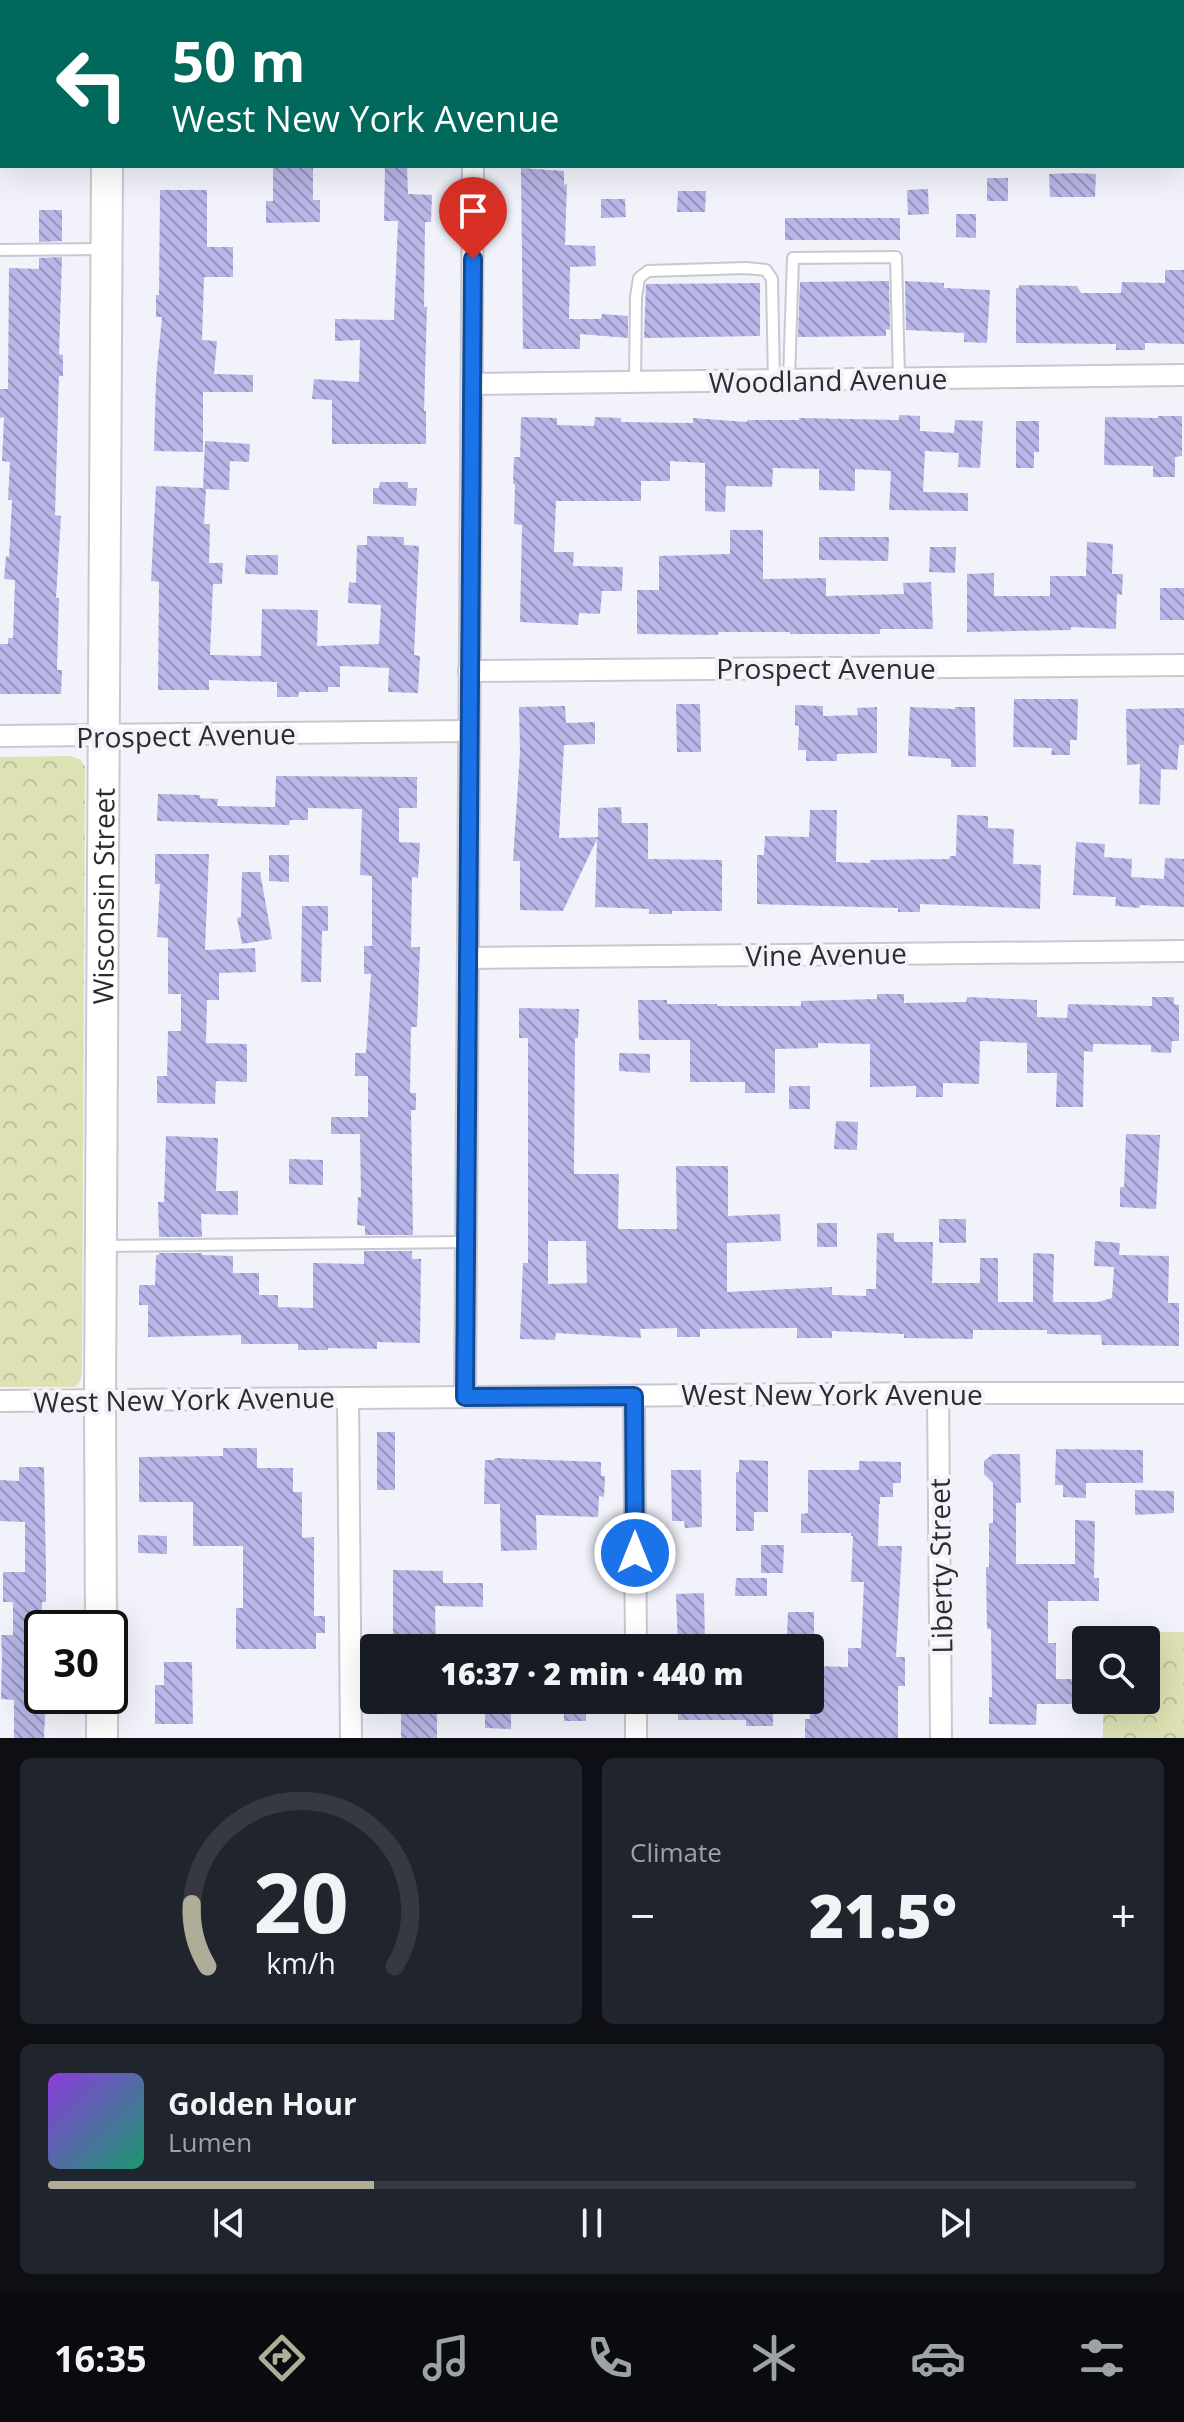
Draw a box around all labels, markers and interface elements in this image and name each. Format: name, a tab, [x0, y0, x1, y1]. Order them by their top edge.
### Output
text: 50 m	[172, 22, 306, 98]
icon: left	[40, 32, 144, 136]
text: West New York Avenue	[172, 94, 559, 143]
pin	[439, 177, 507, 259]
icon: arrive	[451, 189, 495, 233]
street label: Woodland Avenue	[709, 359, 947, 401]
street label: Prospect Avenue	[716, 649, 936, 687]
street label: Prospect Avenue	[76, 714, 296, 756]
street label: Wisconsin Street	[83, 787, 122, 1005]
street label: Vine Avenue	[745, 934, 907, 974]
street label: West New York Avenue	[681, 1375, 983, 1413]
street label: West New York Avenue	[33, 1377, 335, 1421]
street label: Liberty Street	[919, 1478, 961, 1654]
position arrow	[593, 1511, 677, 1595]
speed limit sign: 30	[24, 1610, 128, 1714]
map controls	[1072, 1626, 1160, 1714]
button: search	[1072, 1626, 1160, 1714]
text: 16:37 · 2 min · 440 m	[440, 1653, 744, 1694]
text: Climate	[630, 1834, 722, 1870]
text: 20	[253, 1844, 349, 1957]
text: 21.5°	[809, 1874, 957, 1956]
text: −	[630, 1885, 655, 1945]
text: +	[1111, 1885, 1136, 1945]
text: km/h	[266, 1943, 336, 1982]
text: Golden Hour	[168, 2083, 357, 2124]
text: Lumen	[168, 2124, 252, 2160]
icon: previous	[207, 2201, 251, 2245]
icon: pause	[570, 2201, 614, 2245]
icon: next	[933, 2201, 977, 2245]
icon: directions	[254, 2330, 310, 2386]
icon: music	[418, 2330, 474, 2386]
icon: phone	[582, 2330, 638, 2386]
icon: climate	[746, 2330, 802, 2386]
icon: car	[910, 2330, 966, 2386]
icon: filters	[1074, 2330, 1130, 2386]
text: 16:35	[54, 2334, 147, 2383]

